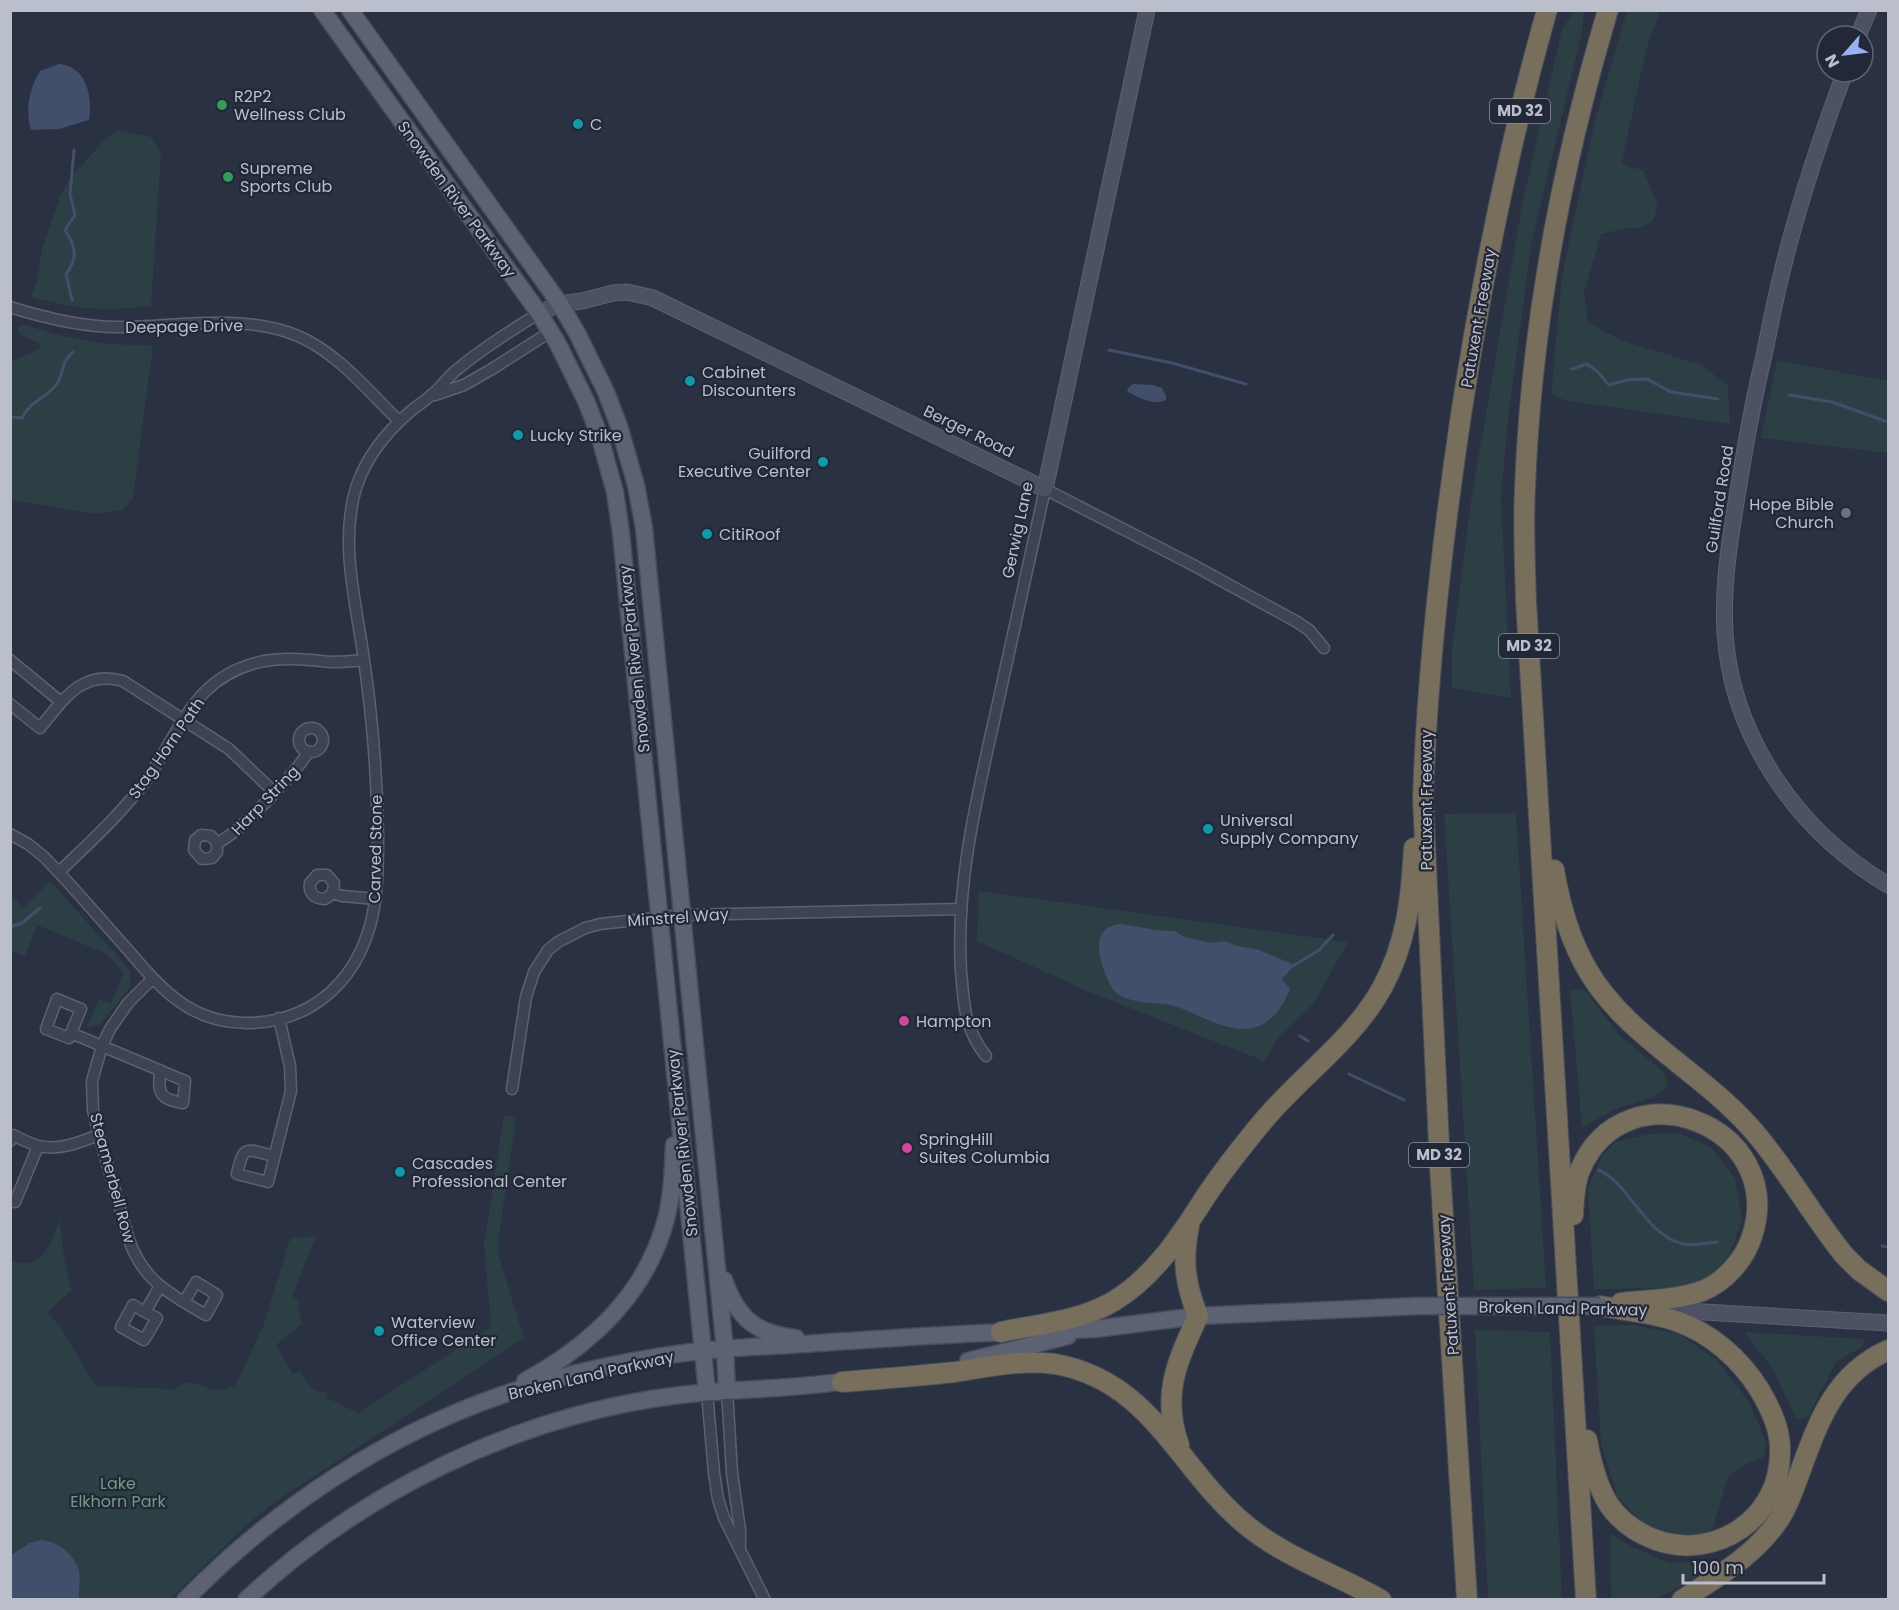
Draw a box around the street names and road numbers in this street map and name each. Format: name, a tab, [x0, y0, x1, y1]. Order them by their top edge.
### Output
road number: MD 32	[1490, 99, 1550, 123]
street label: Snowden River Parkway	[392, 116, 521, 282]
street label: Patuxent Freeway	[1455, 247, 1502, 389]
street label: Deepage Drive	[125, 314, 243, 339]
street label: Berger Road	[920, 400, 1018, 463]
street label: Guilford Road	[1700, 444, 1739, 555]
street label: Gerwig Lane	[996, 480, 1039, 581]
street label: Snowden River Parkway	[613, 564, 656, 754]
road number: MD 32	[1499, 634, 1559, 658]
street label: Stag Horn Path	[123, 693, 210, 804]
street label: Patuxent Freeway	[1415, 730, 1438, 870]
street label: Harp String	[226, 760, 305, 840]
street label: Carved Stone	[363, 794, 388, 904]
street label: Minstrel Way	[627, 902, 730, 933]
street label: Snowden River Parkway	[661, 1048, 704, 1238]
street label: Steamerbell Row	[84, 1110, 141, 1246]
road number: MD 32	[1409, 1143, 1469, 1167]
street label: Patuxent Freeway	[1432, 1214, 1465, 1356]
street label: Broken Land Parkway	[1478, 1296, 1648, 1321]
street label: Broken Land Parkway	[506, 1345, 676, 1406]

